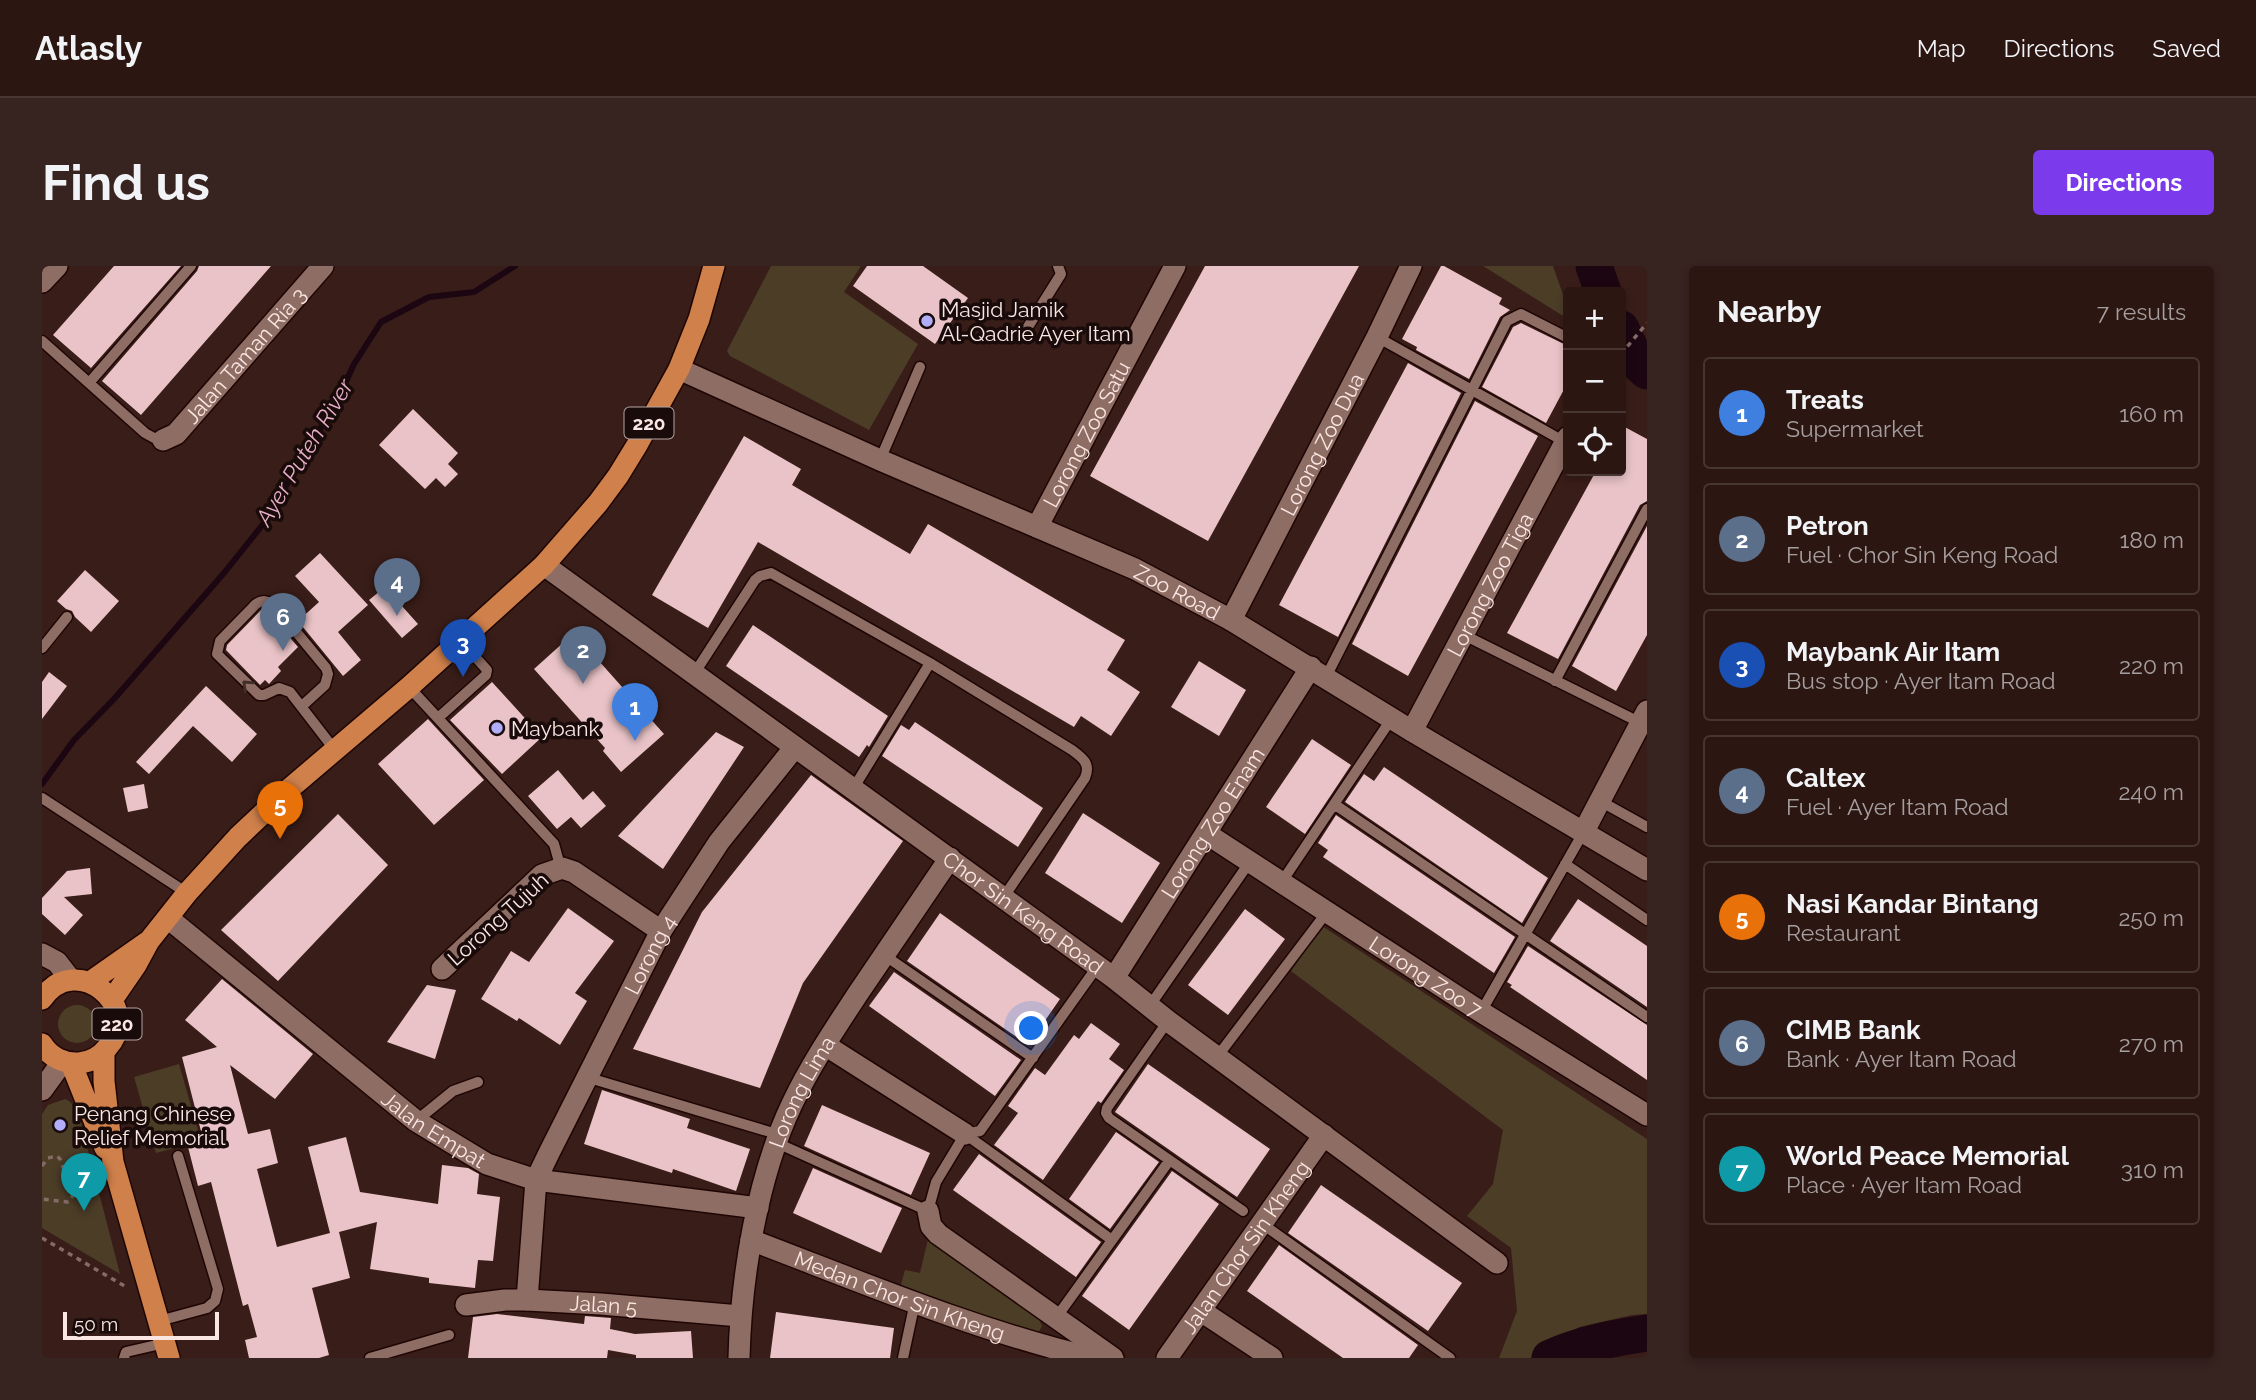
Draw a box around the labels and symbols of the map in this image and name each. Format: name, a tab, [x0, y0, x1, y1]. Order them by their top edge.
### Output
street label: Jalan Taman Ria 3	[179, 282, 311, 428]
place label: Masjid Jamik Al-Qadrie Ayer Itam	[941, 297, 1130, 346]
marker: Masjid Jamik Al-Qadrie Ayer Itam	[919, 313, 935, 329]
street label: Lorong Zoo Satu	[1037, 357, 1135, 511]
street label: Lorong Zoo Dua	[1275, 369, 1369, 519]
water label: Ayer Puteh River	[249, 373, 359, 532]
road number: 220	[624, 407, 674, 438]
street label: Lorong Zoo Tiga	[1441, 508, 1538, 661]
pin: 4	[374, 558, 420, 616]
street label: Zoo Road	[1130, 559, 1225, 625]
pin: 6	[260, 593, 306, 651]
pin: 3	[440, 619, 486, 677]
pin: 2	[560, 626, 606, 684]
one-way arrow	[242, 681, 255, 693]
pin: 1	[612, 683, 658, 741]
place label: Maybank	[511, 716, 600, 741]
marker: Maybank	[489, 720, 505, 736]
street label: Lorong Zoo Enam	[1155, 743, 1269, 903]
pin: 5	[257, 781, 303, 839]
street label: Chor Sin Keng Road	[938, 846, 1109, 979]
street label: Lorong Tujuh	[442, 867, 554, 971]
street label: Lorong 4	[619, 910, 681, 998]
street label: Lorong Zoo 7	[1365, 931, 1487, 1022]
road number: 220	[92, 1009, 142, 1040]
your location	[1014, 1011, 1048, 1045]
street label: Lorong Lima	[763, 1031, 840, 1151]
street label: Jalan Empat	[377, 1086, 490, 1173]
place label: Penang Chinese Relief Memorial	[74, 1101, 232, 1150]
marker: Penang Chinese Relief Memorial	[52, 1117, 68, 1133]
pin: 7	[61, 1153, 107, 1211]
street label: Jalan Chor Sin Kheng	[1176, 1155, 1315, 1338]
street label: Medan Chor Sin Kheng	[791, 1246, 1008, 1345]
street label: Jalan 5	[569, 1290, 638, 1320]
scale bar	[63, 1309, 219, 1341]

